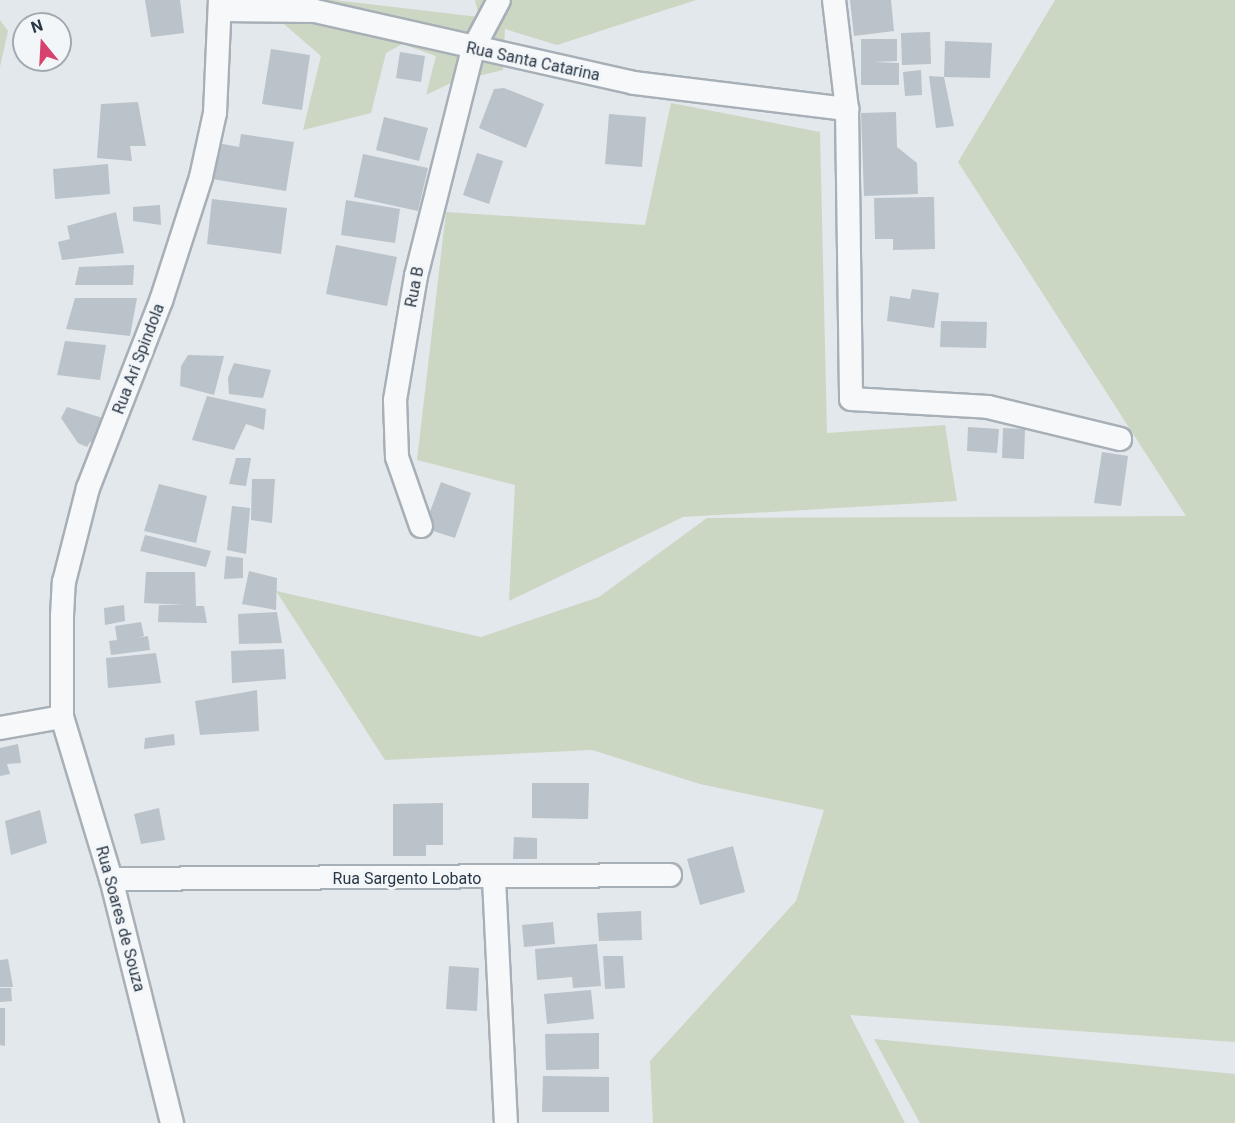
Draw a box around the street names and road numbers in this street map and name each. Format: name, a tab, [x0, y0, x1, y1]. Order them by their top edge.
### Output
street label: Rua Santa Catarina	[464, 38, 602, 86]
street label: Rua B	[402, 265, 428, 309]
street label: Rua Ari Spindola	[109, 301, 169, 417]
street label: Rua Soares de Souza	[91, 844, 149, 994]
street label: Rua Sargento Lobato	[333, 869, 481, 889]

